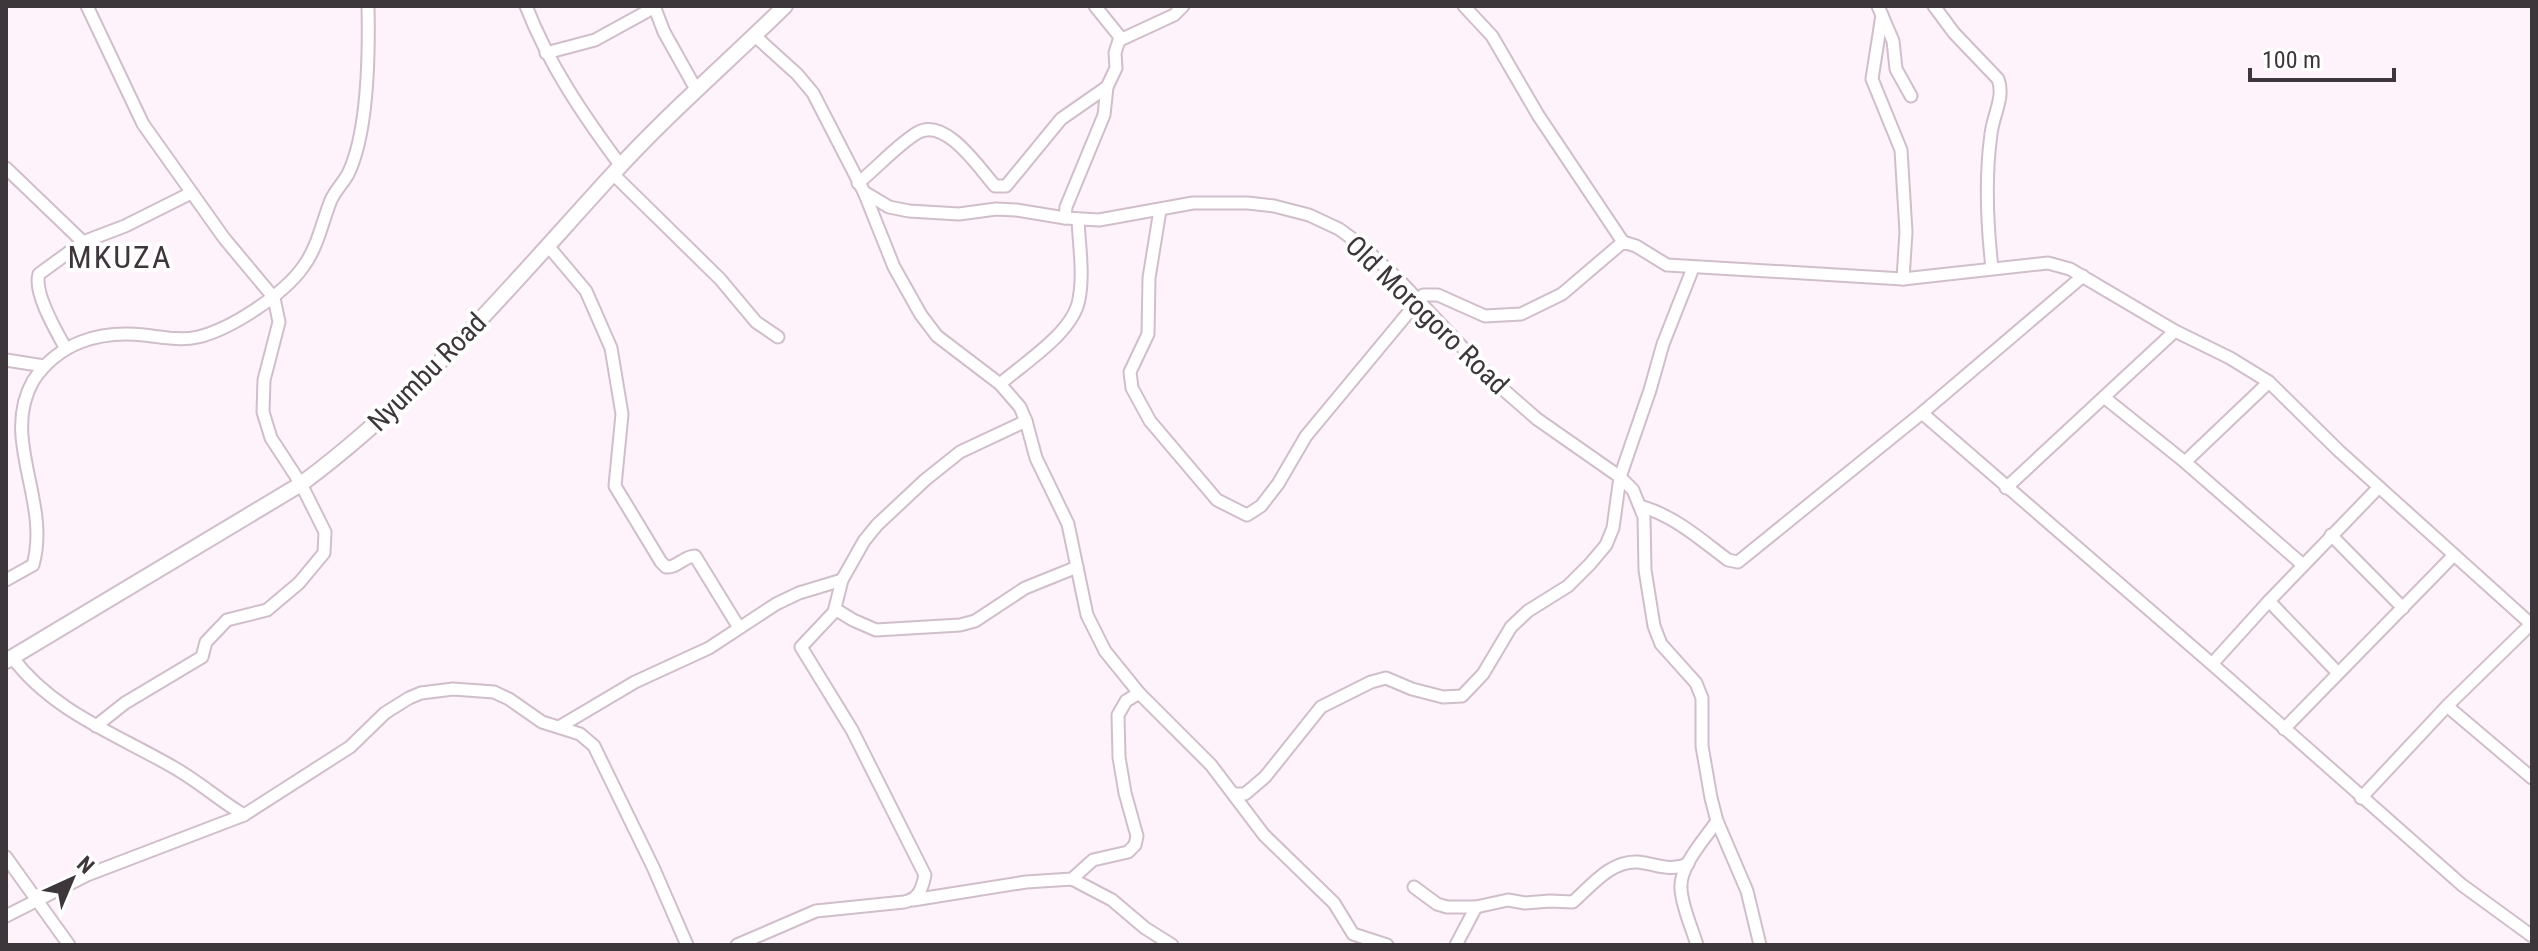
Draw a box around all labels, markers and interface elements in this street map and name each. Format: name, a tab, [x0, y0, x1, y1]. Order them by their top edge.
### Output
scale bar	[2250, 32, 2394, 82]
text: 100 m	[2262, 46, 2321, 74]
street label: Old Morogoro Road	[1339, 229, 1515, 401]
district label: MKUZA	[68, 238, 172, 276]
street label: Nyumbu Road	[361, 306, 493, 438]
north arrow	[32, 839, 112, 919]
text: N	[72, 851, 99, 879]

